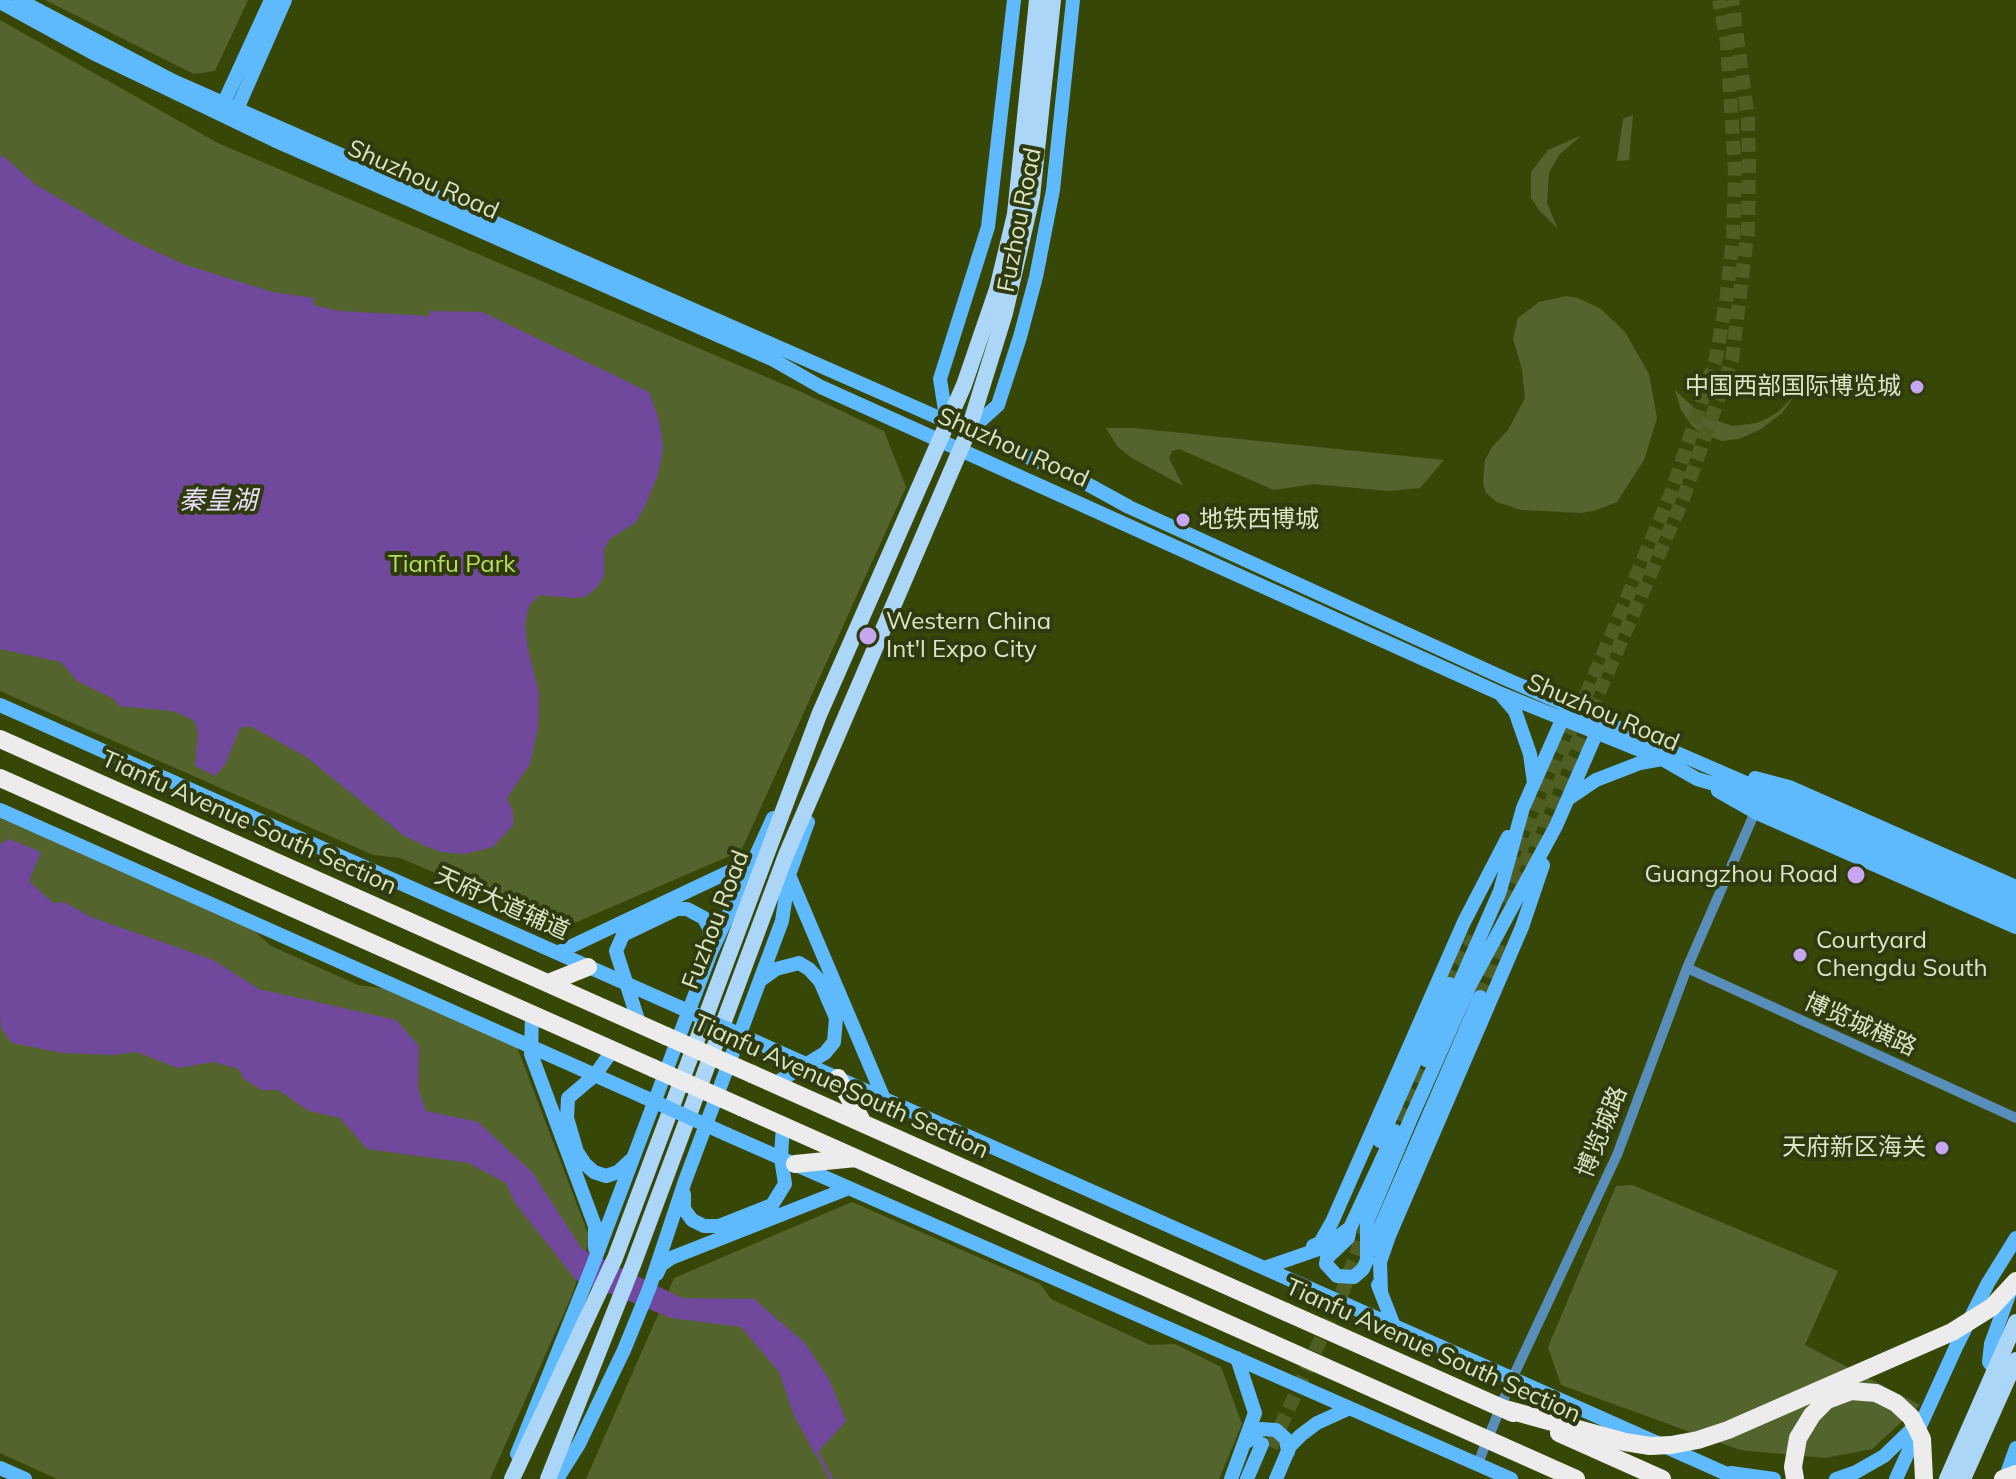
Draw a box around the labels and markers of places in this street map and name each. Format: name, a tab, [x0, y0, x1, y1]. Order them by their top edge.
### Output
place label: 中国西部国际博览城	[1685, 373, 1901, 401]
marker: 中国西部国际博览城	[1908, 378, 1926, 396]
place label: 地铁西博城	[1199, 506, 1319, 534]
marker: 地铁西博城	[1174, 511, 1192, 529]
place label: Western China Int'l Expo City	[886, 608, 1051, 664]
marker: Western China Int'l Expo City	[857, 625, 879, 647]
place label: Guangzhou Road	[1644, 861, 1838, 889]
marker: Guangzhou Road	[1845, 864, 1867, 886]
place label: Courtyard Chengdu South	[1816, 927, 1988, 983]
marker: Courtyard Chengdu South	[1791, 946, 1809, 964]
place label: 天府新区海关	[1782, 1134, 1926, 1162]
marker: 天府新区海关	[1933, 1139, 1951, 1157]

